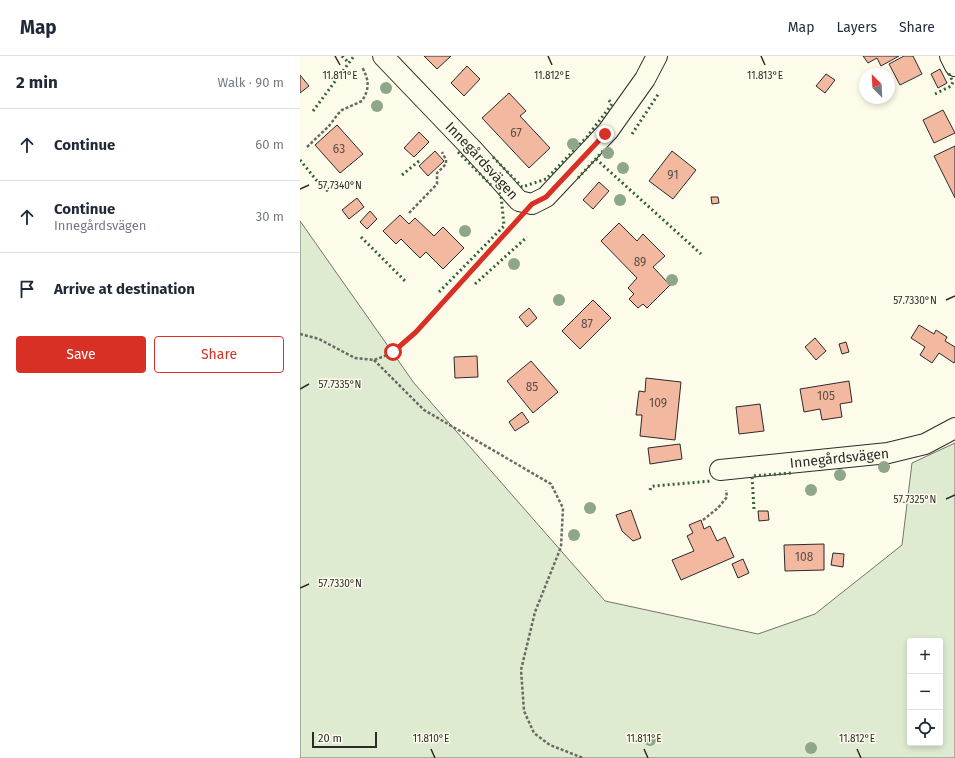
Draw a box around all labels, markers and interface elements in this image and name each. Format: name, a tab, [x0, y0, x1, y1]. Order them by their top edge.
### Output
text: Map	[20, 16, 57, 39]
text: Map	[788, 19, 814, 36]
text: Layers	[836, 19, 877, 36]
text: Share	[899, 19, 935, 36]
north arrow	[859, 68, 895, 104]
text: 11.811°E	[322, 70, 358, 82]
text: 11.812°E	[534, 70, 570, 82]
text: 11.813°E	[747, 70, 783, 82]
text: 2 min	[16, 72, 58, 93]
text: Walk · 90 m	[218, 75, 284, 90]
street label: Innegårdsvägen	[442, 119, 522, 203]
route end	[596, 125, 614, 143]
house number: 67	[510, 126, 522, 140]
icon: ahead	[16, 134, 38, 156]
text: Continue	[54, 136, 115, 154]
text: 60 m	[255, 137, 284, 152]
house number: 63	[333, 142, 345, 156]
house number: 91	[667, 168, 679, 182]
text: 57.7340°N	[318, 180, 362, 192]
text: Continue	[54, 200, 115, 218]
icon: ahead	[16, 206, 38, 228]
text: 30 m	[256, 209, 284, 224]
text: Innegårdsvägen	[54, 218, 146, 233]
house number: 89	[634, 255, 646, 269]
icon: arrive	[16, 278, 38, 300]
text: Arrive at destination	[54, 280, 195, 298]
text: 57.7330°N	[893, 295, 937, 307]
house number: 87	[581, 317, 593, 331]
button: Save	[16, 336, 146, 373]
button: Share	[154, 336, 284, 373]
route start	[384, 343, 402, 361]
text: 57.7335°N	[319, 379, 361, 391]
house number: 85	[526, 380, 538, 394]
house number: 105	[817, 389, 835, 403]
house number: 109	[649, 396, 667, 410]
street label: Innegårdsvägen	[789, 445, 890, 472]
text: 57.7325°N	[894, 494, 936, 506]
house number: 108	[795, 550, 814, 564]
text: 57.7330°N	[318, 578, 362, 590]
map controls	[907, 638, 943, 746]
button: +	[907, 638, 943, 674]
button: −	[907, 674, 943, 710]
button: locate	[907, 710, 943, 746]
scale bar	[312, 730, 377, 749]
text: 20 m	[318, 732, 342, 745]
text: 11.810°E	[413, 733, 449, 745]
text: 11.811°E	[626, 733, 662, 745]
text: 11.812°E	[839, 733, 875, 745]

